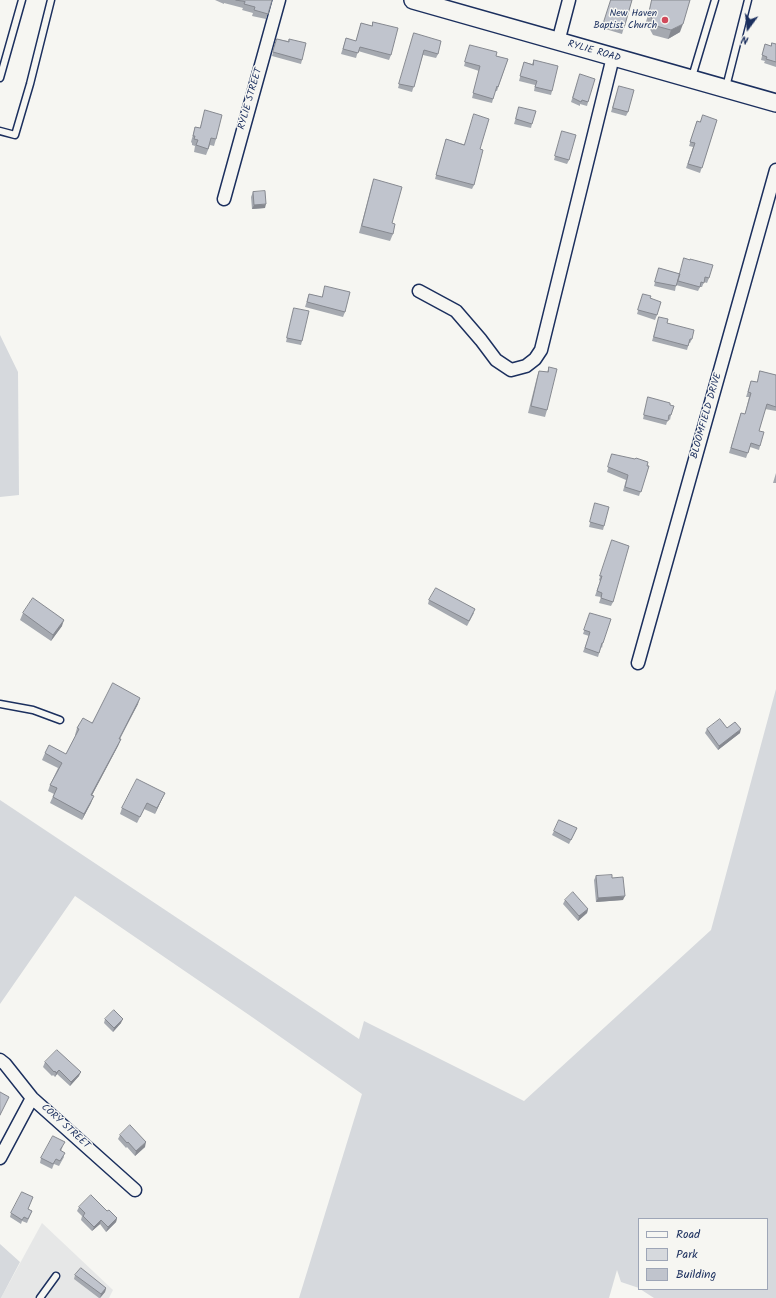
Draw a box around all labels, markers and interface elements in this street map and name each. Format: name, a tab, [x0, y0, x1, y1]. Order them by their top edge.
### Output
place label: New Haven Baptist Church	[593, 8, 657, 32]
north arrow	[728, 8, 768, 48]
marker: New Haven Baptist Church	[660, 15, 670, 25]
text: N	[739, 30, 751, 49]
street label: RYLIE ROAD	[566, 39, 622, 65]
street label: RYLIE STREET	[236, 67, 266, 131]
street label: BLOOMFIELD DRIVE	[689, 372, 725, 460]
street label: CORY STREET	[38, 1102, 92, 1152]
legend	[638, 1218, 768, 1290]
text: Road	[676, 1225, 700, 1244]
text: Park	[676, 1245, 698, 1264]
text: Building	[676, 1265, 716, 1284]

